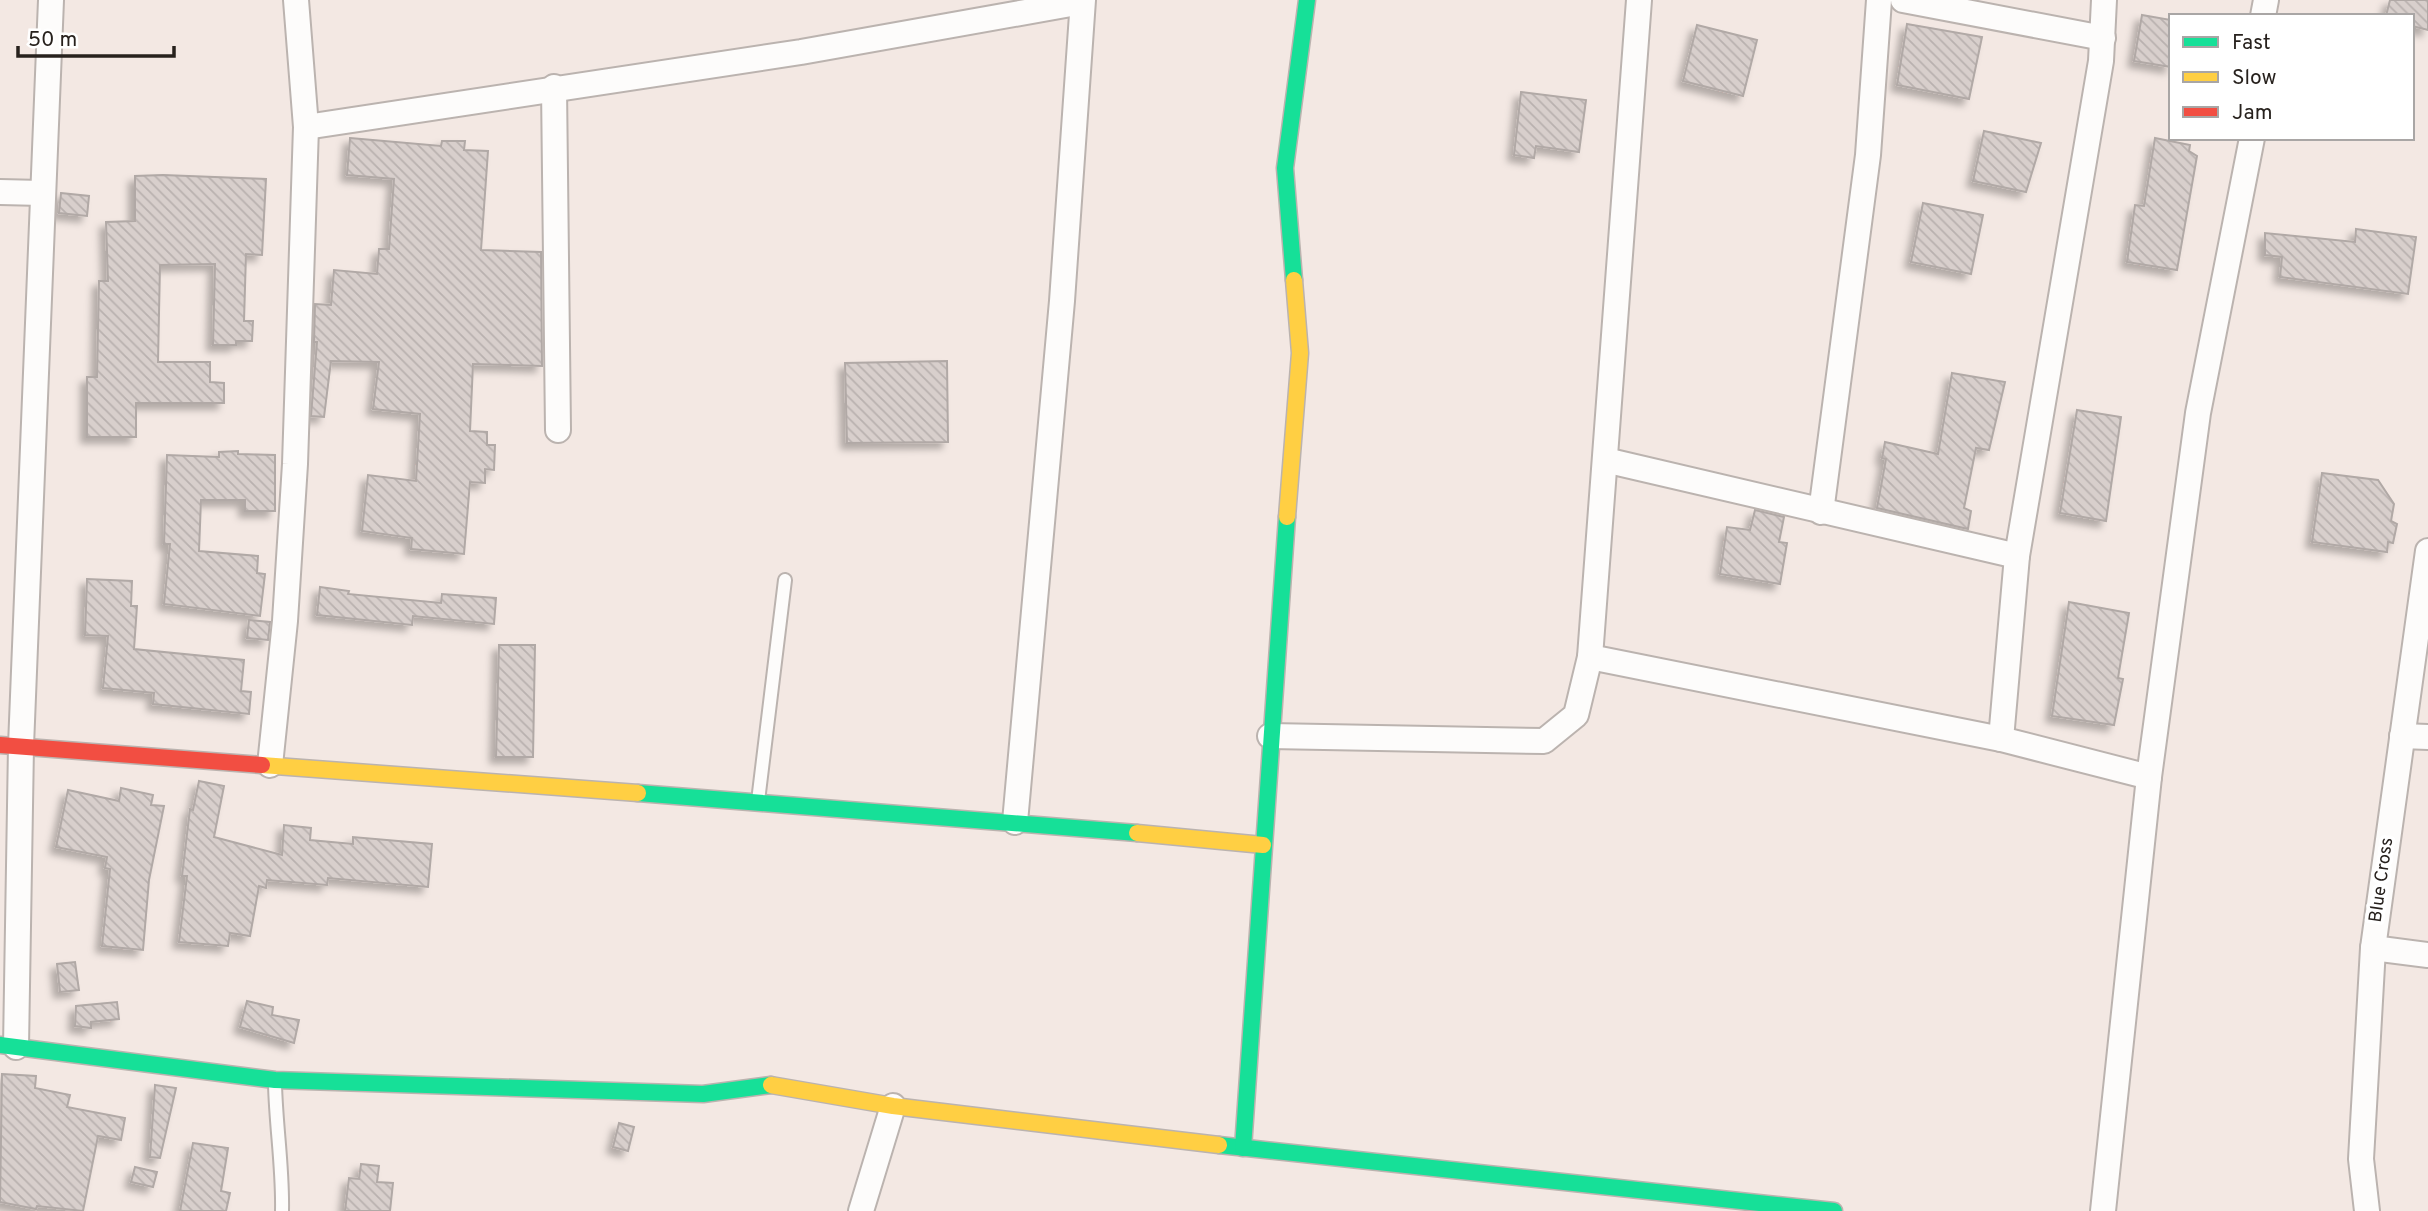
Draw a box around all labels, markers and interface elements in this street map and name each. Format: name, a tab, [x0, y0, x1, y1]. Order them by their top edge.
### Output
scale bar	[18, 14, 173, 58]
legend	[2169, 14, 2414, 140]
text: 50 m	[28, 27, 77, 54]
text: Fast	[2232, 30, 2271, 57]
text: Slow	[2232, 65, 2277, 92]
text: Jam	[2232, 100, 2273, 127]
street label: Blue Cross	[2365, 836, 2399, 924]

